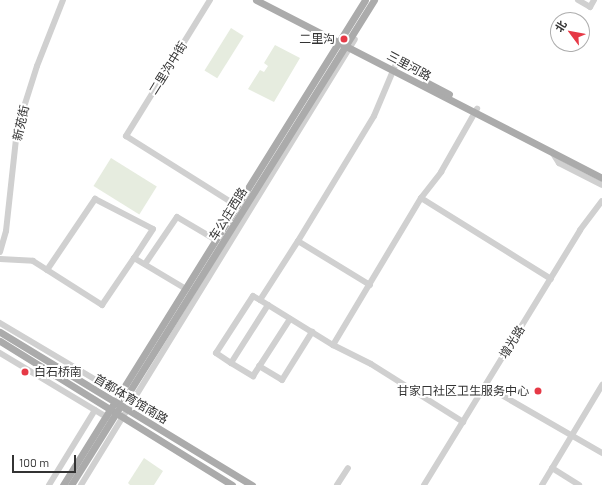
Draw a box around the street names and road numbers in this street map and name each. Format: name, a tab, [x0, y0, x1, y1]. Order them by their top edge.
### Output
street label: 二里沟中街	[146, 39, 190, 97]
street label: 三里河路	[384, 48, 434, 84]
street label: 新苑街	[10, 104, 32, 142]
street label: 车公庄西路	[206, 185, 250, 243]
street label: 增光路	[496, 323, 528, 361]
street label: 首都体育馆南路	[91, 371, 171, 427]

